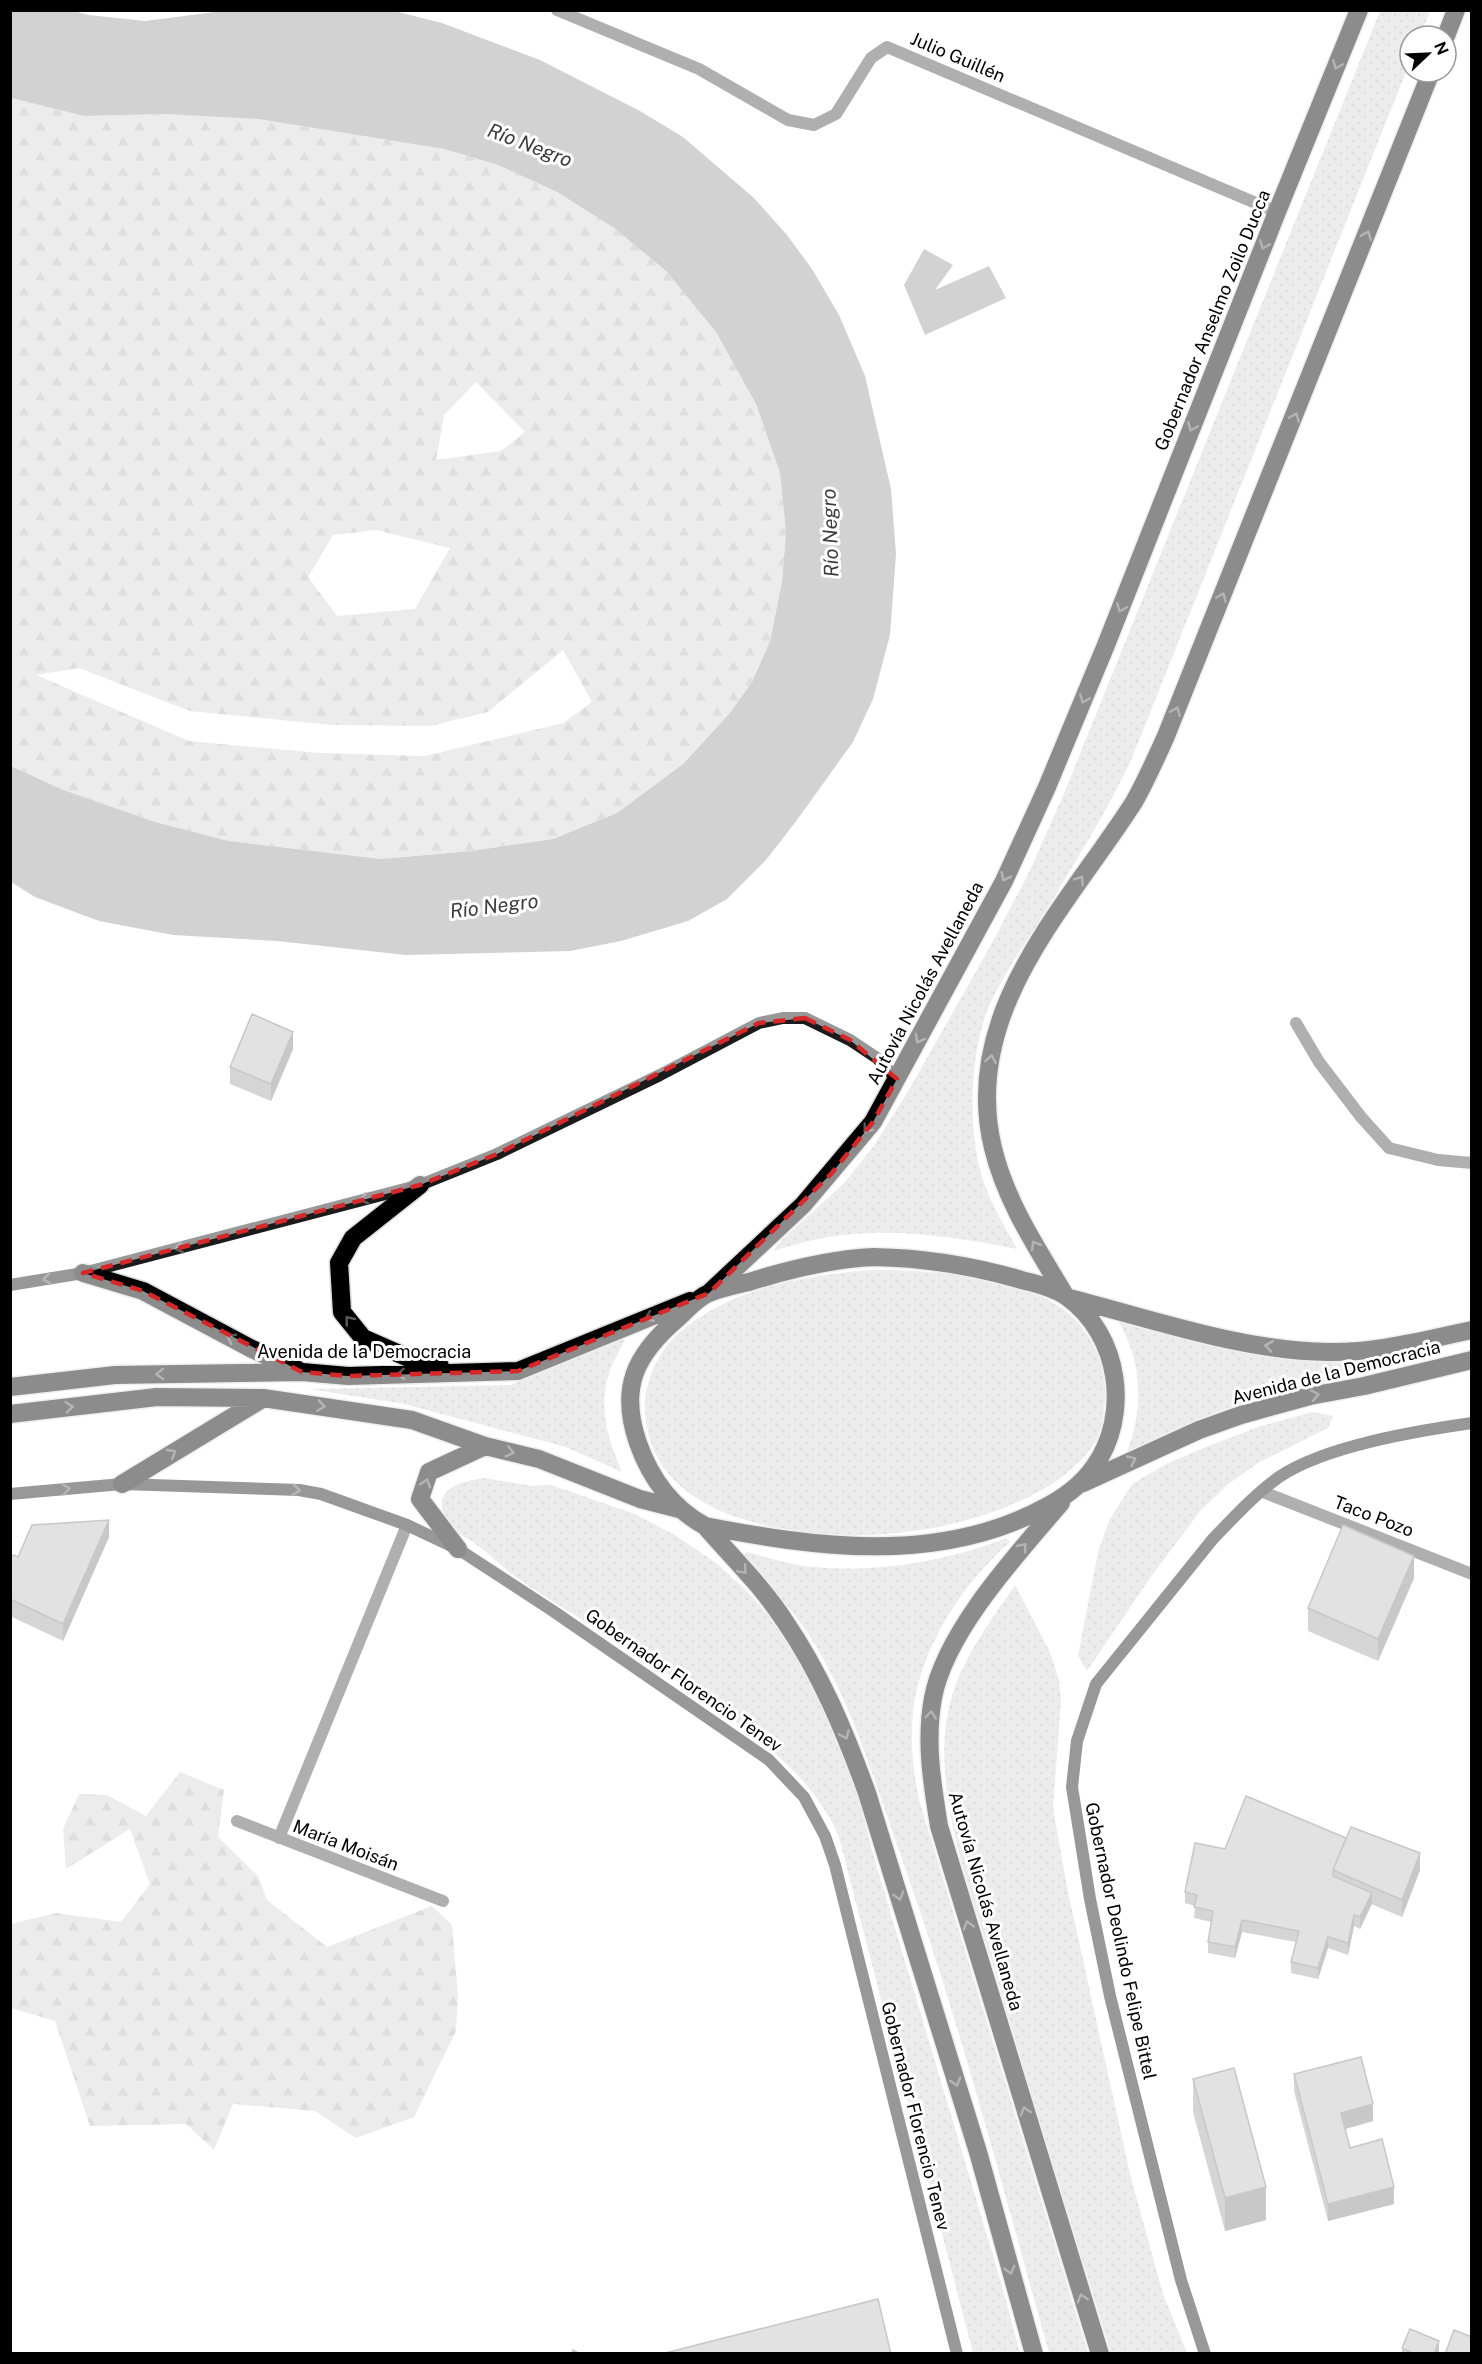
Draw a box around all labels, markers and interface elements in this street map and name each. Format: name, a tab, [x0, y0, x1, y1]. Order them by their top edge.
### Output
north arrow	[1398, 24, 1458, 84]
street label: Julio Guillén	[907, 28, 1009, 86]
text: N	[1430, 39, 1453, 58]
one-way arrow	[1332, 58, 1344, 69]
water label: Río Negro	[484, 118, 576, 172]
street label: Gobernador Anselmo Zoilo Ducca	[1150, 187, 1274, 453]
one-way arrow	[1359, 231, 1372, 241]
one-way arrow	[1259, 239, 1271, 250]
one-way arrow	[1288, 412, 1300, 423]
one-way arrow	[1187, 420, 1199, 431]
water label: Río Negro	[816, 488, 844, 578]
one-way arrow	[1215, 593, 1227, 604]
one-way arrow	[1115, 602, 1128, 613]
one-way arrow	[1079, 693, 1091, 704]
one-way arrow	[1169, 706, 1181, 717]
one-way arrow	[1001, 871, 1013, 882]
one-way arrow	[1073, 875, 1084, 886]
street label: Autovía Nicolás Avellaneda	[863, 878, 987, 1088]
water label: Río Negro	[448, 889, 540, 923]
one-way arrow	[915, 1032, 926, 1043]
one-way arrow	[984, 1055, 996, 1064]
one-way arrow	[864, 1123, 875, 1134]
one-way arrow	[359, 1192, 369, 1205]
one-way arrow	[174, 1240, 184, 1253]
one-way arrow	[1031, 1240, 1042, 1251]
one-way arrow	[42, 1272, 51, 1284]
one-way arrow	[644, 1310, 654, 1323]
one-way arrow	[345, 1316, 356, 1327]
one-way arrow	[226, 1334, 237, 1345]
street label: Avenida de la Democracia	[1230, 1336, 1442, 1408]
one-way arrow	[1264, 1340, 1273, 1352]
street label: Avenida de la Democracia	[257, 1341, 471, 1362]
one-way arrow	[155, 1368, 164, 1380]
one-way arrow	[397, 1368, 406, 1381]
one-way arrow	[1310, 1389, 1320, 1402]
one-way arrow	[317, 1400, 326, 1412]
one-way arrow	[64, 1401, 73, 1414]
one-way arrow	[505, 1444, 515, 1457]
one-way arrow	[166, 1449, 176, 1461]
one-way arrow	[1125, 1456, 1136, 1468]
one-way arrow	[418, 1478, 431, 1489]
one-way arrow	[62, 1483, 71, 1496]
one-way arrow	[291, 1483, 300, 1496]
street label: Taco Pozo	[1331, 1491, 1417, 1541]
one-way arrow	[1016, 1543, 1027, 1554]
one-way arrow	[736, 1563, 747, 1574]
street label: Gobernador Florencio Tenev	[582, 1604, 786, 1756]
one-way arrow	[925, 1711, 937, 1720]
one-way arrow	[838, 1729, 850, 1740]
street label: Autovía Nicolás Avellaneda	[945, 1789, 1027, 2013]
street label: Gobernador Deolindo Felipe Bittel	[1081, 1800, 1161, 2082]
street label: María Moisán	[290, 1815, 402, 1875]
one-way arrow	[892, 1890, 904, 1901]
one-way arrow	[963, 1920, 975, 1931]
street label: Gobernador Florencio Tenev	[877, 1999, 955, 2233]
one-way arrow	[949, 2076, 961, 2087]
one-way arrow	[1020, 2106, 1032, 2117]
one-way arrow	[1003, 2264, 1016, 2274]
one-way arrow	[1077, 2293, 1090, 2304]

